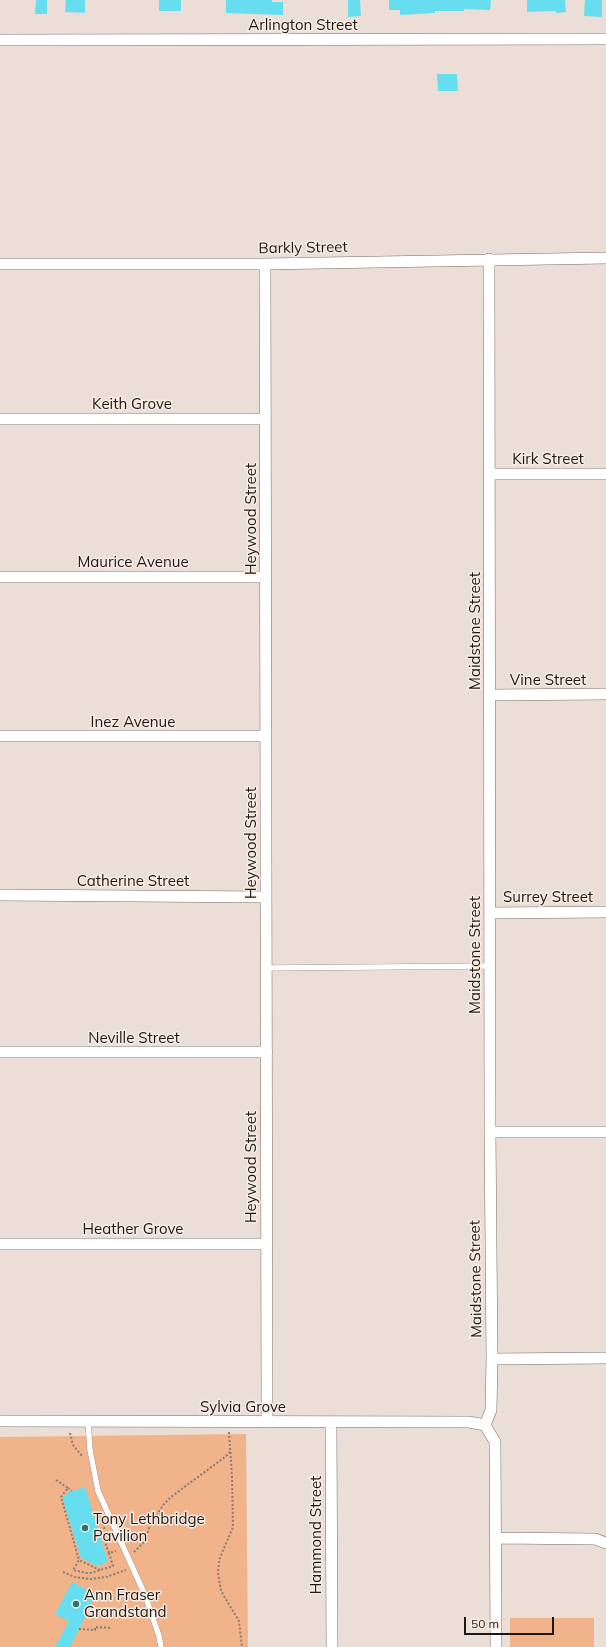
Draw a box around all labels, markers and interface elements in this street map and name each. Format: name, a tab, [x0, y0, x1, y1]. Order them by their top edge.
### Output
street label: Arlington Street	[248, 16, 358, 34]
street label: Barkly Street	[258, 238, 348, 258]
street label: Keith Grove	[92, 395, 172, 413]
street label: Kirk Street	[512, 450, 584, 468]
street label: Heywood Street	[242, 463, 260, 575]
street label: Maurice Avenue	[77, 553, 189, 571]
street label: Maidstone Street	[466, 572, 484, 690]
street label: Vine Street	[510, 671, 586, 689]
street label: Inez Avenue	[91, 713, 175, 731]
street label: Heywood Street	[242, 787, 260, 899]
street label: Catherine Street	[77, 872, 189, 890]
street label: Surrey Street	[503, 888, 593, 906]
street label: Maidstone Street	[466, 896, 484, 1014]
street label: Neville Street	[88, 1029, 180, 1047]
street label: Heywood Street	[242, 1111, 260, 1223]
street label: Heather Grove	[83, 1220, 183, 1238]
street label: Maidstone Street	[466, 1220, 486, 1338]
street label: Sylvia Grove	[200, 1398, 286, 1416]
street label: Hammond Street	[307, 1476, 325, 1594]
place label: Tony Lethbridge Pavilion	[93, 1510, 205, 1545]
marker: Tony Lethbridge Pavilion	[80, 1523, 90, 1533]
place label: Ann Fraser Grandstand	[84, 1586, 167, 1621]
marker: Ann Fraser Grandstand	[71, 1599, 81, 1609]
scale bar	[466, 1609, 556, 1635]
text: 50 m	[471, 1616, 499, 1631]

